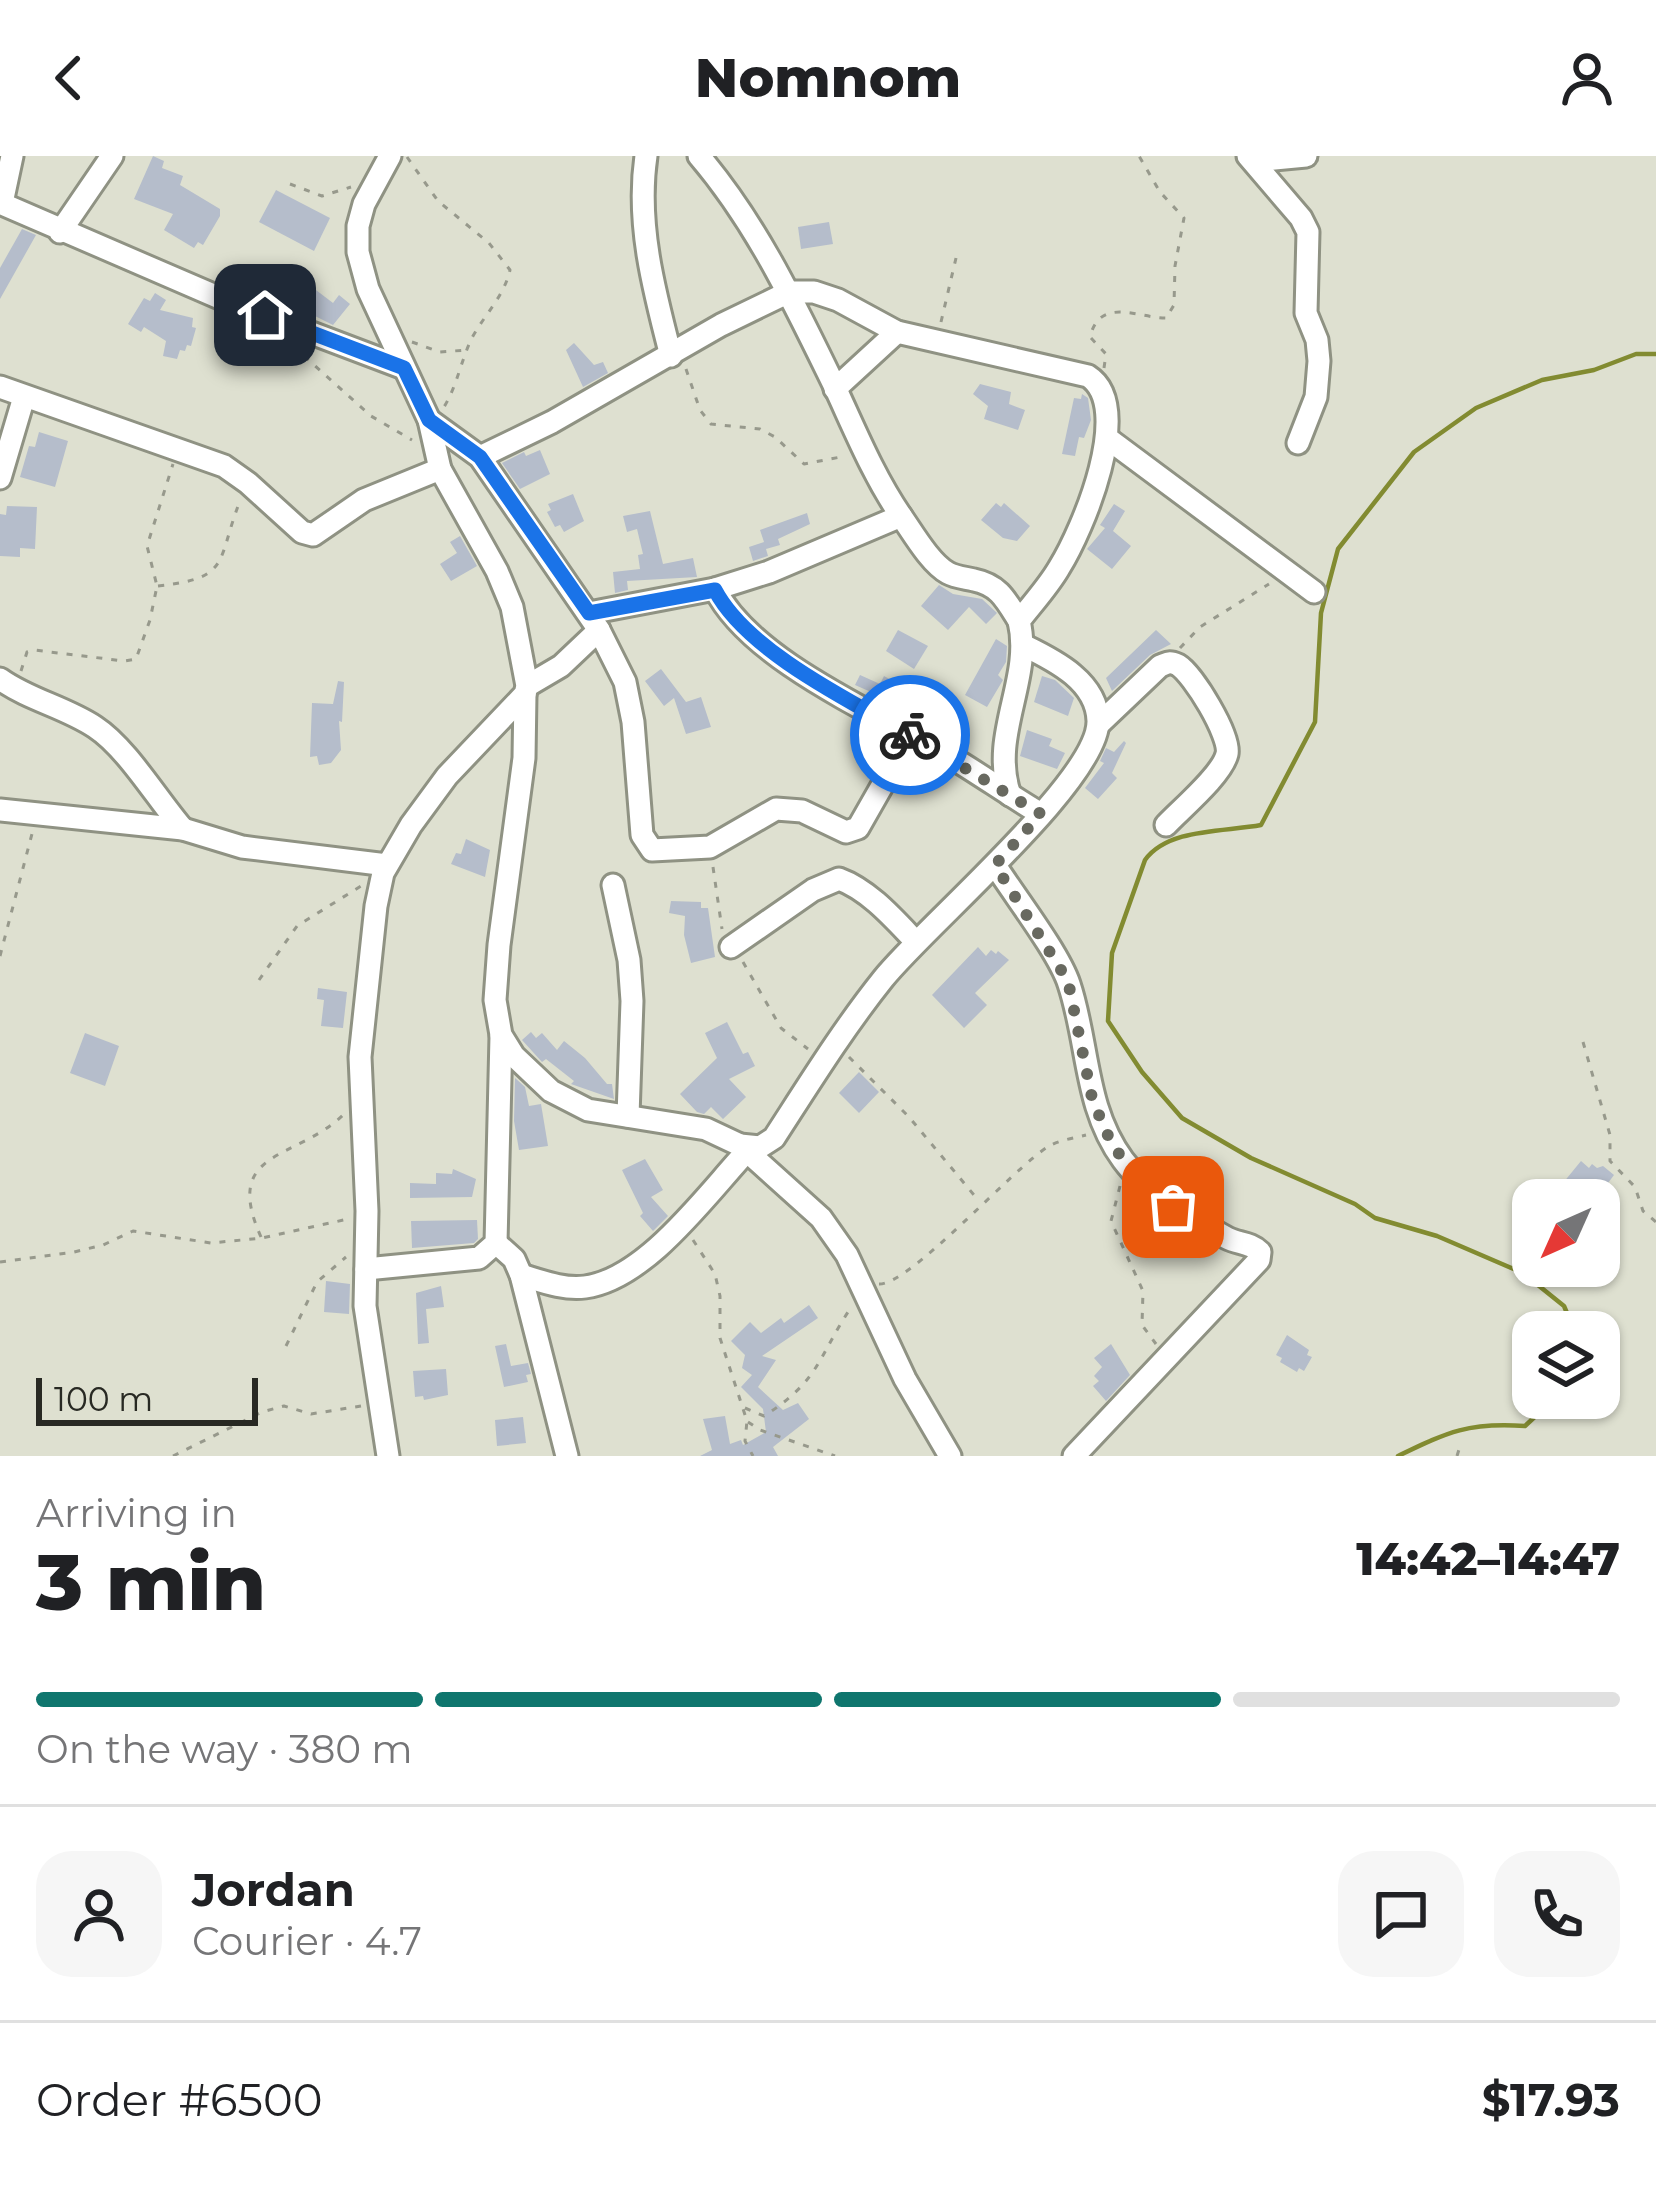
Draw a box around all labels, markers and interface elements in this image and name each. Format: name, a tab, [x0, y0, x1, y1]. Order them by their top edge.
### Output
icon: back	[36, 45, 102, 111]
text: Nomnom	[695, 45, 961, 111]
icon: person	[1554, 45, 1620, 111]
pin	[214, 264, 316, 366]
icon: home	[232, 282, 298, 348]
courier	[850, 675, 970, 795]
icon: bike	[877, 702, 943, 768]
pin	[1122, 1156, 1224, 1258]
icon: bag	[1140, 1174, 1206, 1240]
north arrow	[1512, 1179, 1620, 1287]
map controls	[1512, 1179, 1620, 1419]
button: layers	[1512, 1311, 1620, 1419]
scale bar	[36, 1372, 258, 1425]
text: 100 m	[54, 1379, 153, 1419]
text: Arriving in	[36, 1489, 237, 1537]
text: 14:42–14:47	[1356, 1531, 1620, 1586]
text: 3 min	[36, 1534, 266, 1630]
text: On the way · 380 m	[36, 1725, 413, 1773]
button: person	[36, 1851, 162, 1977]
button: chat	[1338, 1851, 1464, 1977]
button: phone	[1494, 1851, 1620, 1977]
text: Jordan	[192, 1862, 355, 1917]
text: Courier · 4.7	[192, 1917, 422, 1965]
text: Order #6500	[36, 2072, 323, 2127]
text: $17.93	[1482, 2072, 1620, 2127]

